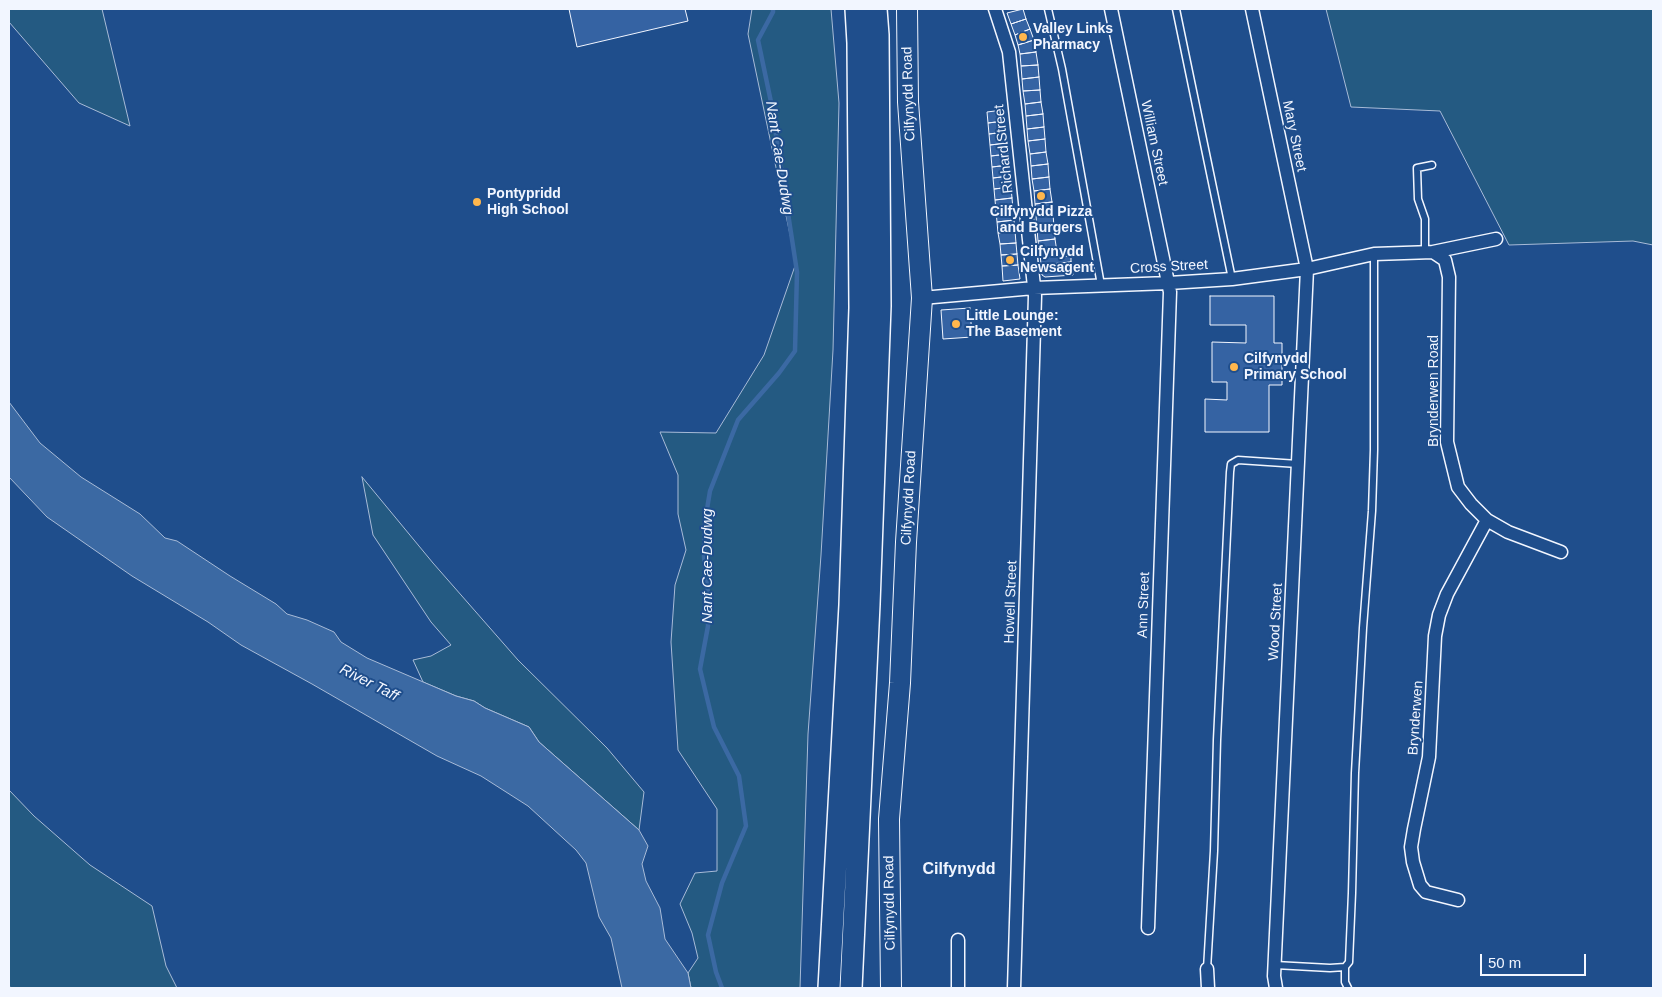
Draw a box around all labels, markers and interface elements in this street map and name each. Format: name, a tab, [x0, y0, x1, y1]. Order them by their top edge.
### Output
place label: Valley Links Pharmacy	[1033, 21, 1113, 54]
marker: Valley Links Pharmacy	[1017, 31, 1029, 43]
street label: Cilfynydd Road	[899, 46, 919, 142]
street label: William Street	[1137, 99, 1171, 187]
street label: Mary Street	[1278, 99, 1310, 173]
water label: Nant Cae-Dudwg	[761, 100, 797, 216]
street label: Richard Street	[991, 104, 1017, 194]
place label: Pontypridd High School	[487, 186, 569, 218]
marker: Cilfynydd Pizza and Burgers	[1035, 190, 1047, 202]
marker: Pontypridd High School	[471, 196, 483, 208]
place label: Cilfynydd Pizza and Burgers	[990, 204, 1092, 236]
place label: Cilfynydd Newsagent	[1020, 244, 1094, 276]
marker: Cilfynydd Newsagent	[1004, 254, 1016, 266]
street label: Cross Street	[1130, 257, 1208, 277]
place label: Little Lounge: The Basement	[966, 308, 1062, 341]
marker: Little Lounge: The Basement	[950, 318, 962, 330]
street label: Brynderwen Road	[1426, 335, 1442, 447]
place label: Cilfynydd Primary School	[1244, 351, 1347, 384]
marker: Cilfynydd Primary School	[1228, 361, 1240, 373]
street label: Cilfynydd Road	[898, 450, 920, 546]
water label: Nant Cae-Dudwg	[699, 508, 717, 624]
street label: Howell Street	[1001, 560, 1021, 644]
street label: Ann Street	[1134, 572, 1154, 638]
street label: Wood Street	[1266, 583, 1286, 661]
water label: River Taff	[337, 661, 401, 705]
street label: Brynderwen	[1405, 680, 1427, 756]
street label: Cilfynydd Road	[881, 855, 899, 951]
district label: Cilfynydd	[923, 860, 995, 880]
scale bar	[1482, 944, 1588, 976]
text: 50 m	[1488, 954, 1521, 971]

